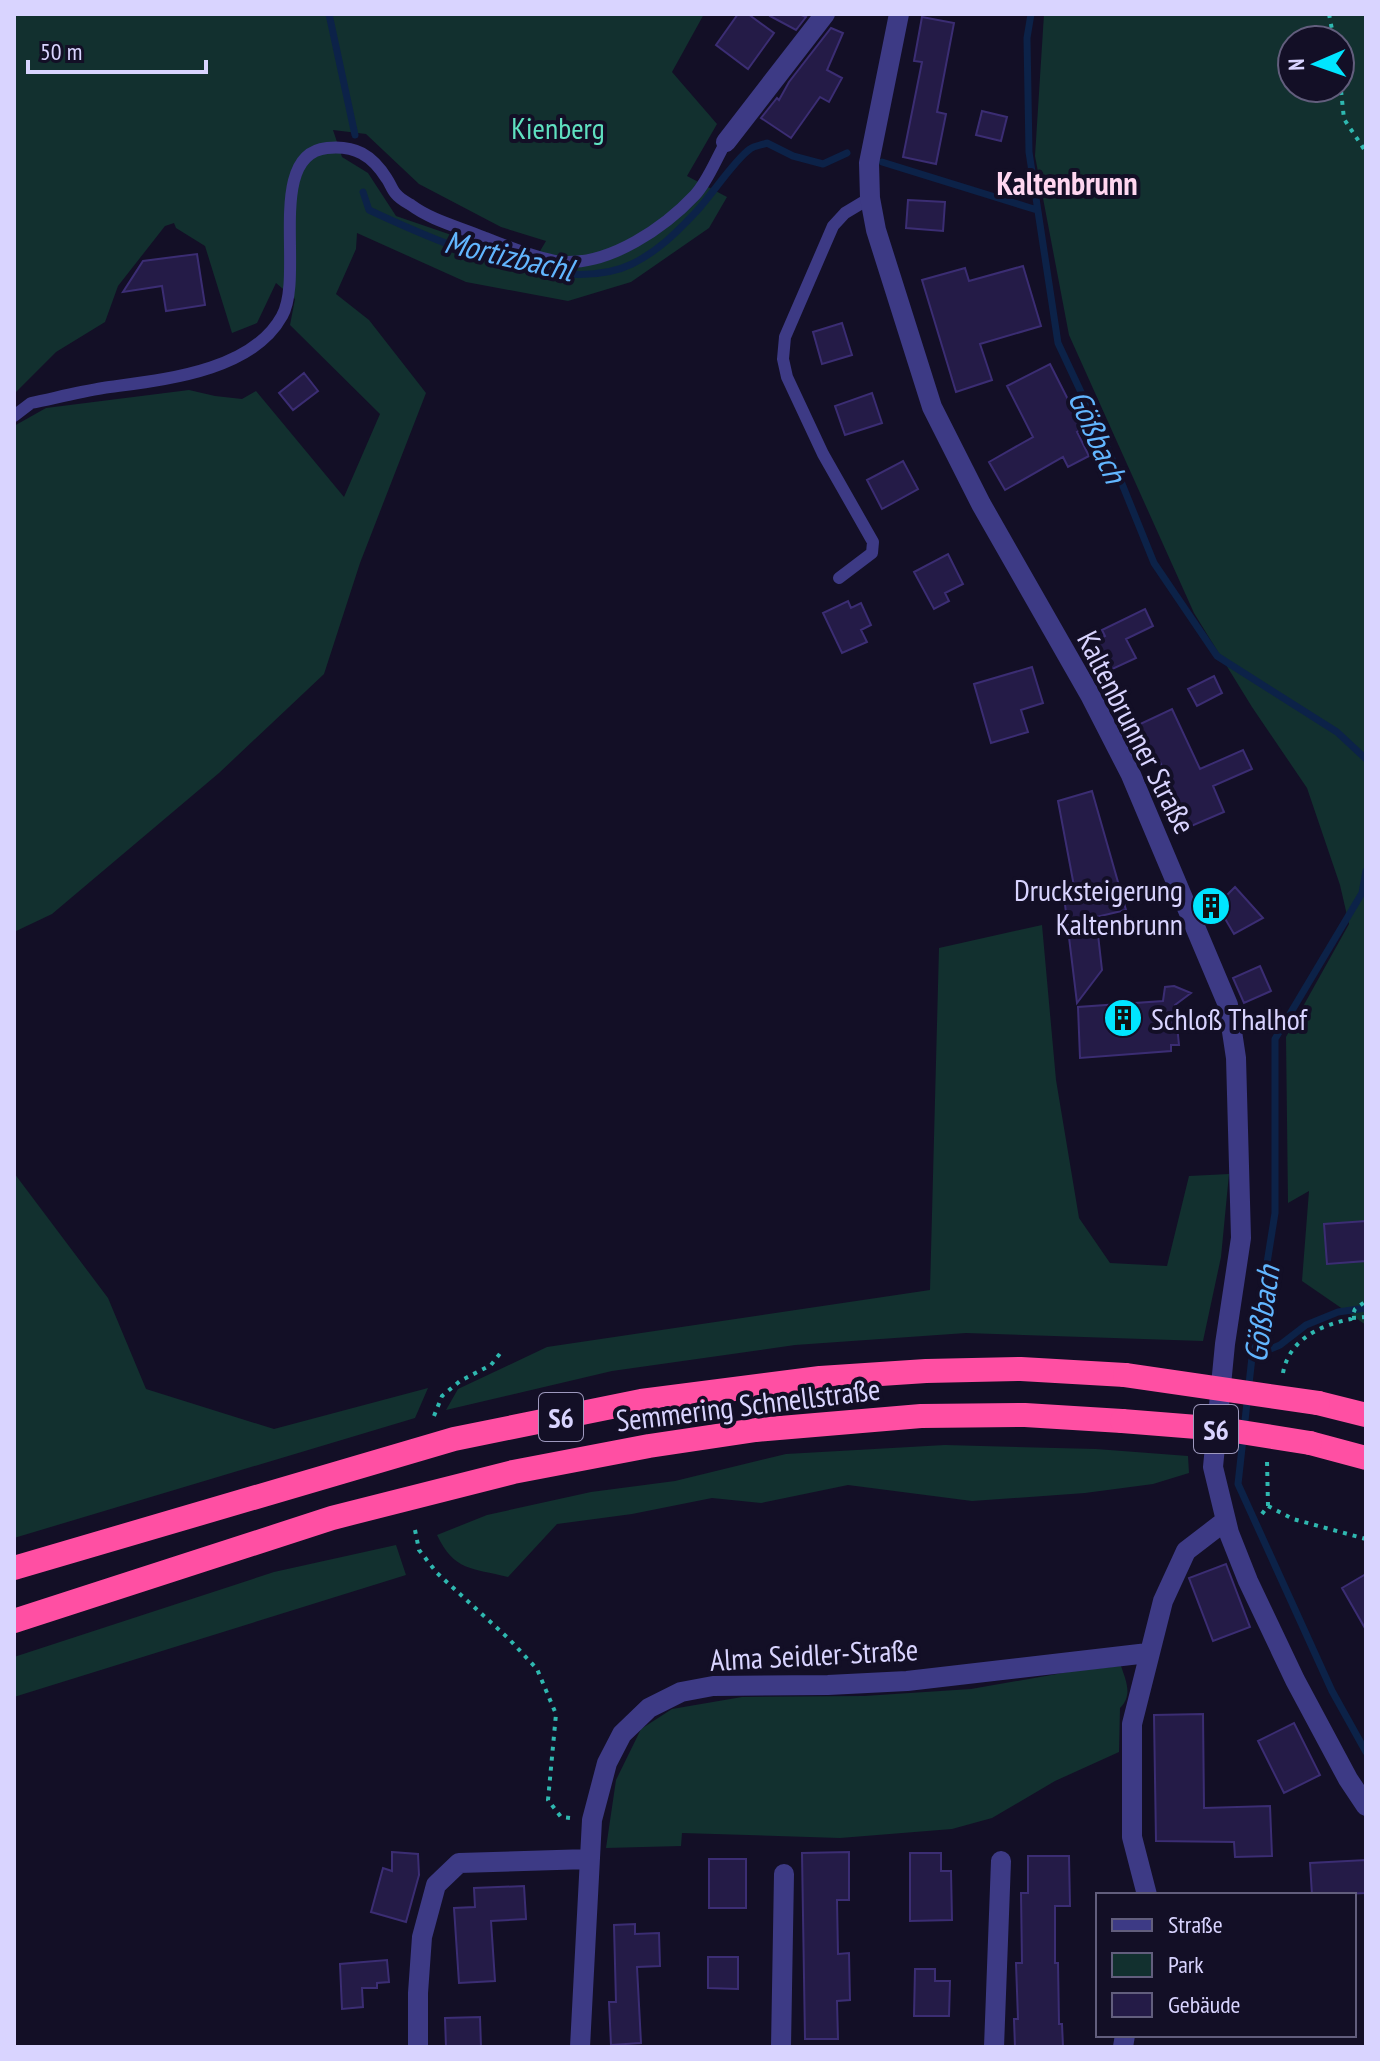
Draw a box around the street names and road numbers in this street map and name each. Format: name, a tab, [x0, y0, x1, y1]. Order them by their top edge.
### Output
street label: Kaltenbrunner Straße	[1069, 624, 1205, 840]
street label: Semmering Schnellstraße	[614, 1368, 882, 1440]
road number: S6	[539, 1393, 583, 1441]
road number: S6	[1194, 1405, 1238, 1453]
street label: Alma Seidler-Straße	[709, 1629, 919, 1679]

